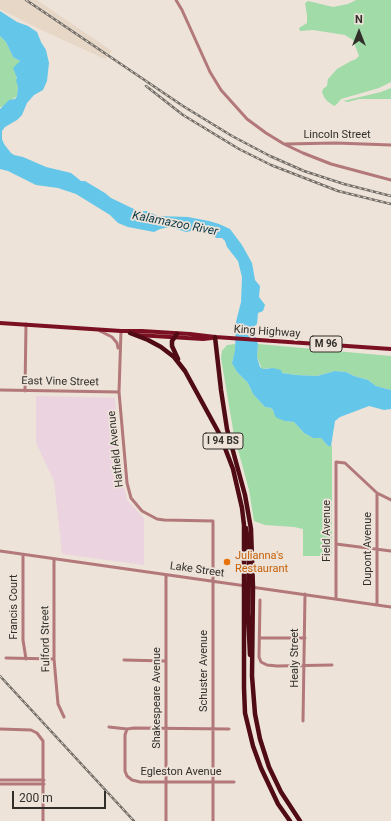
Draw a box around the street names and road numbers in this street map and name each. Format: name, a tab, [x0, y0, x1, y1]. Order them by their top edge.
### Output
street label: Lincoln Street	[303, 128, 371, 142]
street label: King Highway	[233, 323, 301, 341]
road number: M 96	[310, 336, 342, 352]
street label: East Vine Street	[21, 375, 99, 389]
street label: Hatfield Avenue	[105, 410, 127, 488]
road number: I 94 BS	[203, 433, 243, 449]
street label: Field Avenue	[320, 500, 334, 562]
street label: Dupont Avenue	[361, 512, 375, 586]
street label: Lake Street	[169, 560, 225, 580]
street label: Francis Court	[7, 574, 21, 640]
street label: Fulford Street	[39, 606, 53, 672]
street label: Healy Street	[288, 628, 302, 688]
street label: Schuster Avenue	[197, 630, 211, 712]
street label: Shakespeare Avenue	[150, 647, 164, 749]
street label: Egleston Avenue	[140, 765, 222, 779]

